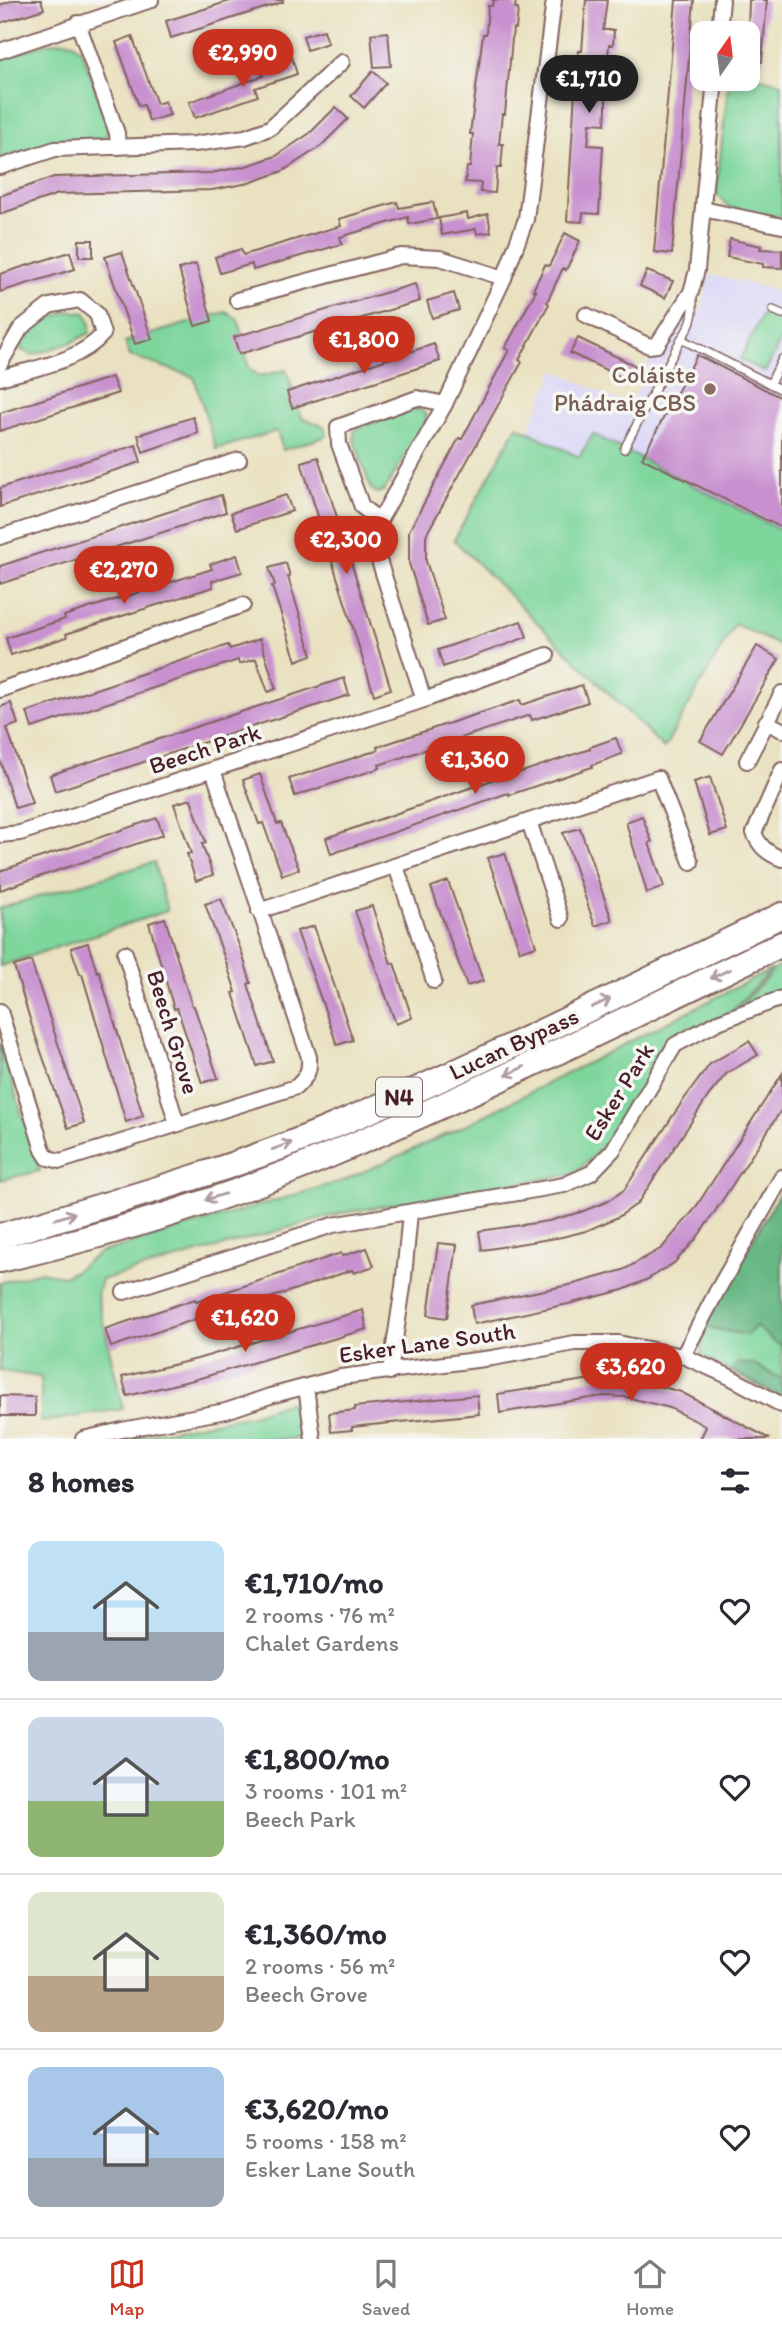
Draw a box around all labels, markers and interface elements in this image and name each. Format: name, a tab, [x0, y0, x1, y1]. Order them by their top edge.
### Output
north arrow	[690, 21, 760, 91]
map controls	[690, 21, 760, 91]
pin: €2,990	[186, 29, 300, 89]
text: €2,990	[209, 38, 277, 66]
pin: €1,710	[532, 55, 646, 115]
text: €1,710	[556, 64, 622, 92]
pin: €1,800	[307, 316, 421, 376]
text: €1,800	[329, 325, 399, 353]
place label: Coláiste Phádraig CBS	[554, 360, 696, 417]
marker: Coláiste Phádraig CBS	[702, 381, 718, 397]
pin: €2,300	[289, 516, 403, 576]
text: €2,300	[310, 525, 382, 553]
pin: €2,270	[67, 546, 181, 606]
text: €2,270	[90, 555, 158, 583]
street label: Beech Park	[146, 717, 265, 780]
pin: €1,360	[418, 736, 532, 796]
text: €1,360	[441, 745, 509, 773]
street label: Beech Grove	[141, 966, 206, 1097]
one-way arrow	[710, 968, 732, 981]
one-way arrow	[590, 995, 611, 1009]
street label: Lucan Bypass	[444, 1001, 583, 1086]
street label: Esker Park	[577, 1037, 660, 1146]
one-way arrow	[505, 1065, 526, 1078]
road number: N4	[376, 1078, 422, 1116]
one-way arrow	[270, 1139, 292, 1151]
one-way arrow	[204, 1191, 226, 1204]
one-way arrow	[54, 1209, 76, 1222]
pin: €1,620	[188, 1294, 302, 1354]
text: €1,620	[211, 1303, 279, 1331]
street label: Esker Lane South	[337, 1316, 517, 1369]
pin: €3,620	[574, 1344, 688, 1403]
text: €3,620	[596, 1352, 666, 1380]
icon: filters	[716, 1462, 754, 1500]
text: 8 homes	[28, 1463, 135, 1500]
text: €1,710/mo	[245, 1564, 384, 1601]
icon: home	[84, 1569, 168, 1653]
icon: heart	[716, 1592, 754, 1630]
text: 2 rooms · 76 m²	[245, 1601, 395, 1629]
text: Chalet Gardens	[245, 1629, 399, 1657]
text: €1,800/mo	[245, 1740, 390, 1777]
icon: home	[84, 1745, 168, 1829]
icon: heart	[716, 1768, 754, 1806]
text: 3 rooms · 101 m²	[245, 1777, 407, 1805]
text: Beech Park	[245, 1805, 356, 1833]
text: €1,360/mo	[245, 1915, 387, 1952]
icon: home	[84, 1920, 168, 2004]
icon: heart	[716, 1943, 754, 1981]
text: 2 rooms · 56 m²	[245, 1952, 396, 1980]
text: Beech Grove	[245, 1980, 368, 2008]
text: €3,620/mo	[245, 2090, 389, 2127]
icon: home	[84, 2095, 168, 2179]
icon: heart	[716, 2118, 754, 2156]
text: 5 rooms · 158 m²	[245, 2127, 407, 2155]
text: Esker Lane South	[245, 2155, 415, 2183]
tab: Map	[108, 2255, 146, 2320]
tab: Saved	[362, 2255, 410, 2320]
tab: Home	[626, 2255, 674, 2320]

